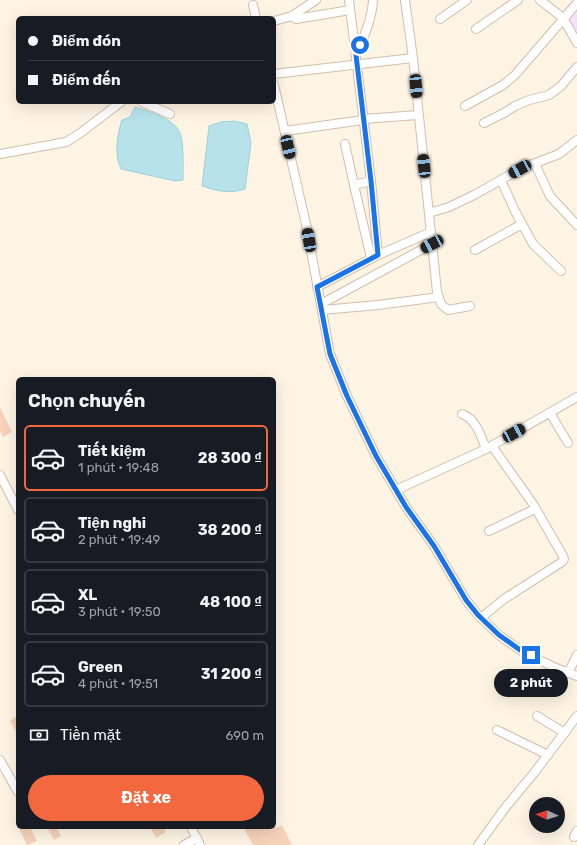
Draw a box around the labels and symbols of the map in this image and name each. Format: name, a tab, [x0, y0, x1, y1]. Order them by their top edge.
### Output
route start	[351, 36, 369, 54]
car	[409, 74, 423, 98]
car	[279, 134, 297, 160]
car	[417, 153, 431, 179]
car	[507, 158, 533, 180]
car	[301, 227, 317, 253]
car	[419, 233, 445, 255]
car	[501, 422, 527, 444]
route end	[522, 646, 540, 664]
callout: 2 phút	[494, 669, 568, 697]
north arrow	[529, 797, 565, 833]

